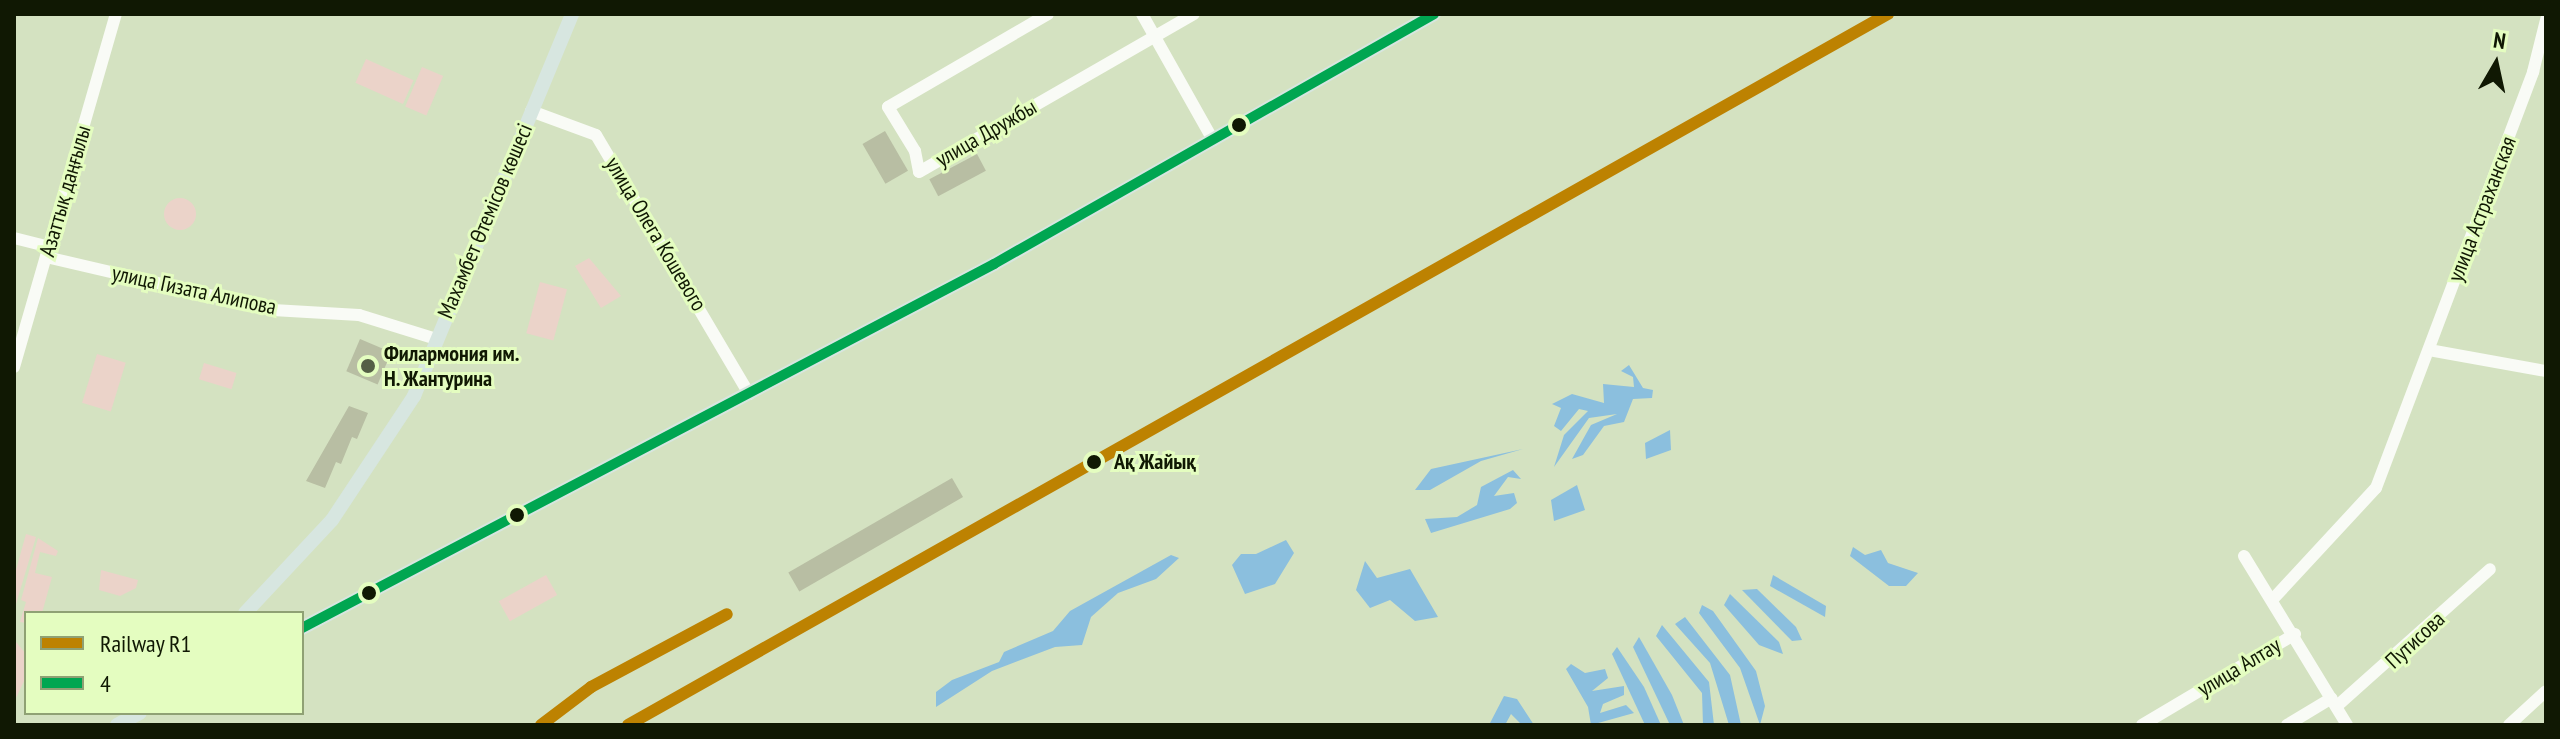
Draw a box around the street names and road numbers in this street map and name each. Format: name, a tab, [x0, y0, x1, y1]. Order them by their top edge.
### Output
street label: улица Дружбы	[931, 93, 1041, 173]
street label: Махамбет Өтемісов көшесі	[432, 119, 538, 323]
street label: Азаттық даңғылы	[34, 122, 96, 260]
street label: улица Астраханская	[2442, 132, 2522, 286]
street label: улица Олега Кошевого	[600, 152, 712, 316]
street label: улица Гизата Алипова	[109, 260, 279, 320]
street label: Путисова	[2380, 606, 2450, 674]
street label: улица Алтау	[2192, 632, 2286, 702]

